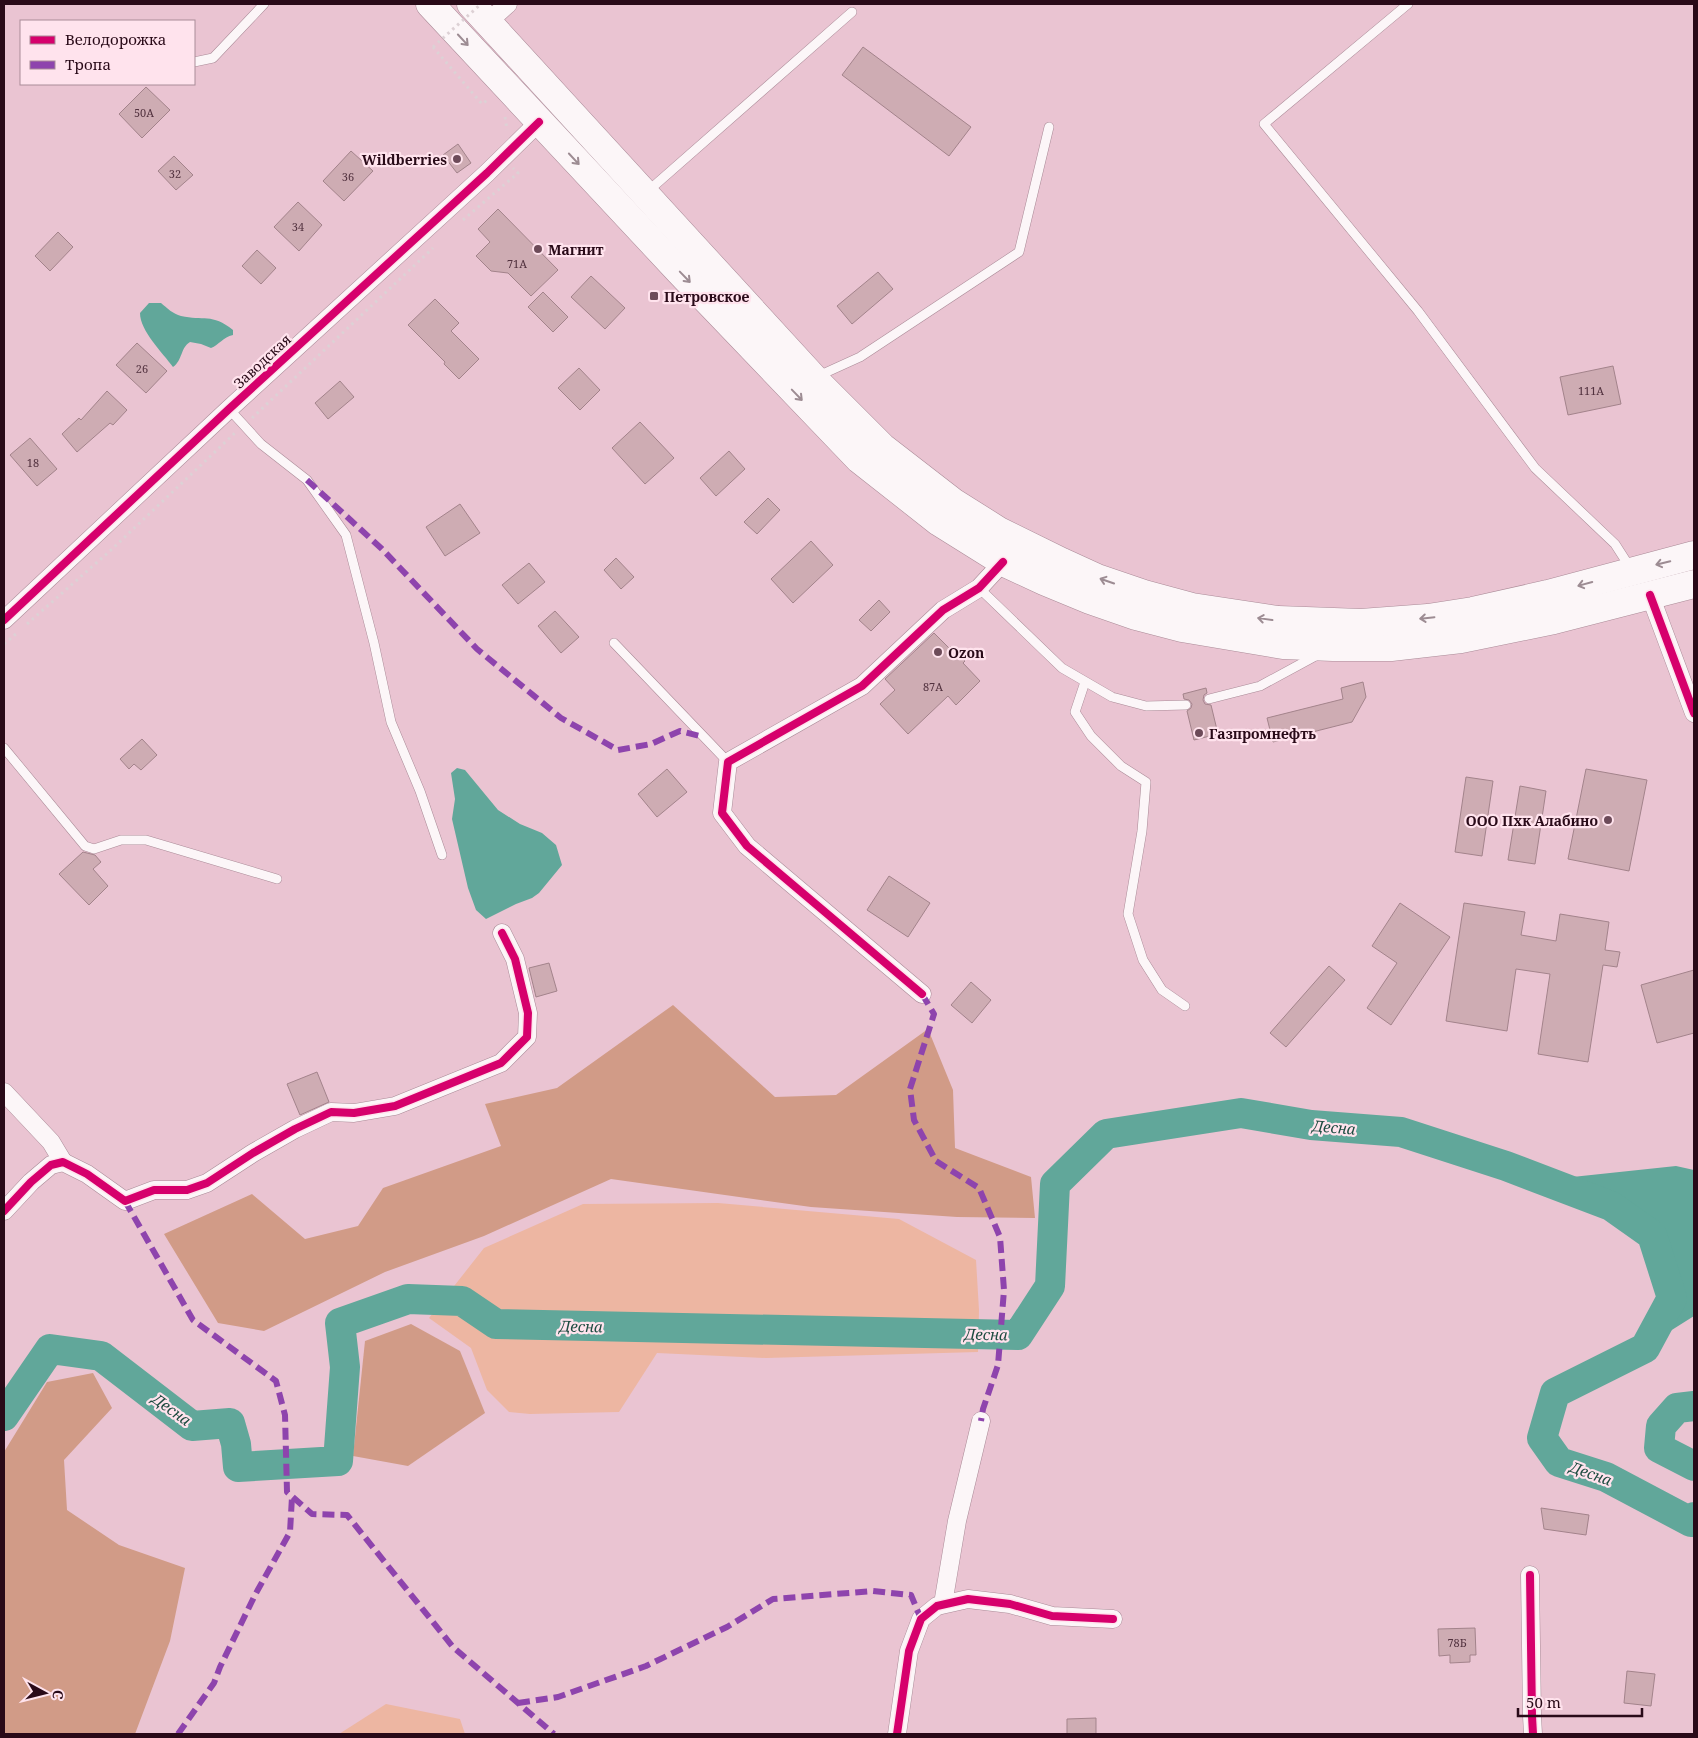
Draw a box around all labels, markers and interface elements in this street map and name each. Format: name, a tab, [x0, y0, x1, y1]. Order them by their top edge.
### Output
legend	[20, 20, 195, 85]
text: Велодорожка	[65, 29, 166, 49]
one-way arrow	[457, 33, 469, 46]
text: Тропа	[65, 54, 111, 74]
house number: 50А	[134, 105, 154, 120]
place label: Wildberries	[362, 150, 447, 169]
one-way arrow	[568, 152, 580, 165]
marker: Wildberries	[451, 153, 463, 165]
house number: 32	[169, 166, 181, 181]
house number: 36	[342, 169, 354, 184]
house number: 34	[292, 219, 304, 234]
place label: Магнит	[548, 240, 604, 259]
marker: Магнит	[532, 243, 544, 255]
house number: 71А	[507, 256, 527, 271]
one-way arrow	[679, 271, 691, 283]
place label: Петровское	[664, 287, 749, 306]
marker: Петровское	[648, 290, 660, 302]
street label: Заводская	[229, 330, 295, 392]
house number: 26	[136, 361, 148, 376]
house number: 111А	[1578, 383, 1604, 398]
one-way arrow	[791, 388, 803, 401]
house number: 18	[27, 455, 39, 470]
one-way arrow	[1656, 559, 1672, 569]
one-way arrow	[1100, 576, 1115, 585]
one-way arrow	[1578, 580, 1594, 589]
one-way arrow	[1257, 613, 1273, 623]
one-way arrow	[1419, 613, 1435, 623]
place label: Ozon	[948, 643, 984, 662]
marker: Ozon	[932, 646, 944, 658]
house number: 87А	[923, 679, 943, 694]
place label: Газпромнефть	[1209, 724, 1316, 743]
marker: Газпромнефть	[1193, 727, 1205, 739]
place label: ООО Пхк Алабино	[1466, 811, 1598, 830]
marker: ООО Пхк Алабино	[1602, 814, 1614, 826]
water label: Десна	[1310, 1115, 1357, 1139]
water label: Десна	[557, 1316, 603, 1336]
water label: Десна	[962, 1324, 1008, 1344]
water label: Десна	[147, 1387, 196, 1430]
water label: Десна	[1565, 1456, 1615, 1490]
house number: 78Б	[1447, 1635, 1467, 1650]
north arrow	[20, 1668, 70, 1718]
scale bar	[1518, 1686, 1642, 1718]
text: С	[48, 1689, 68, 1700]
text: 50 m	[1526, 1692, 1561, 1712]

